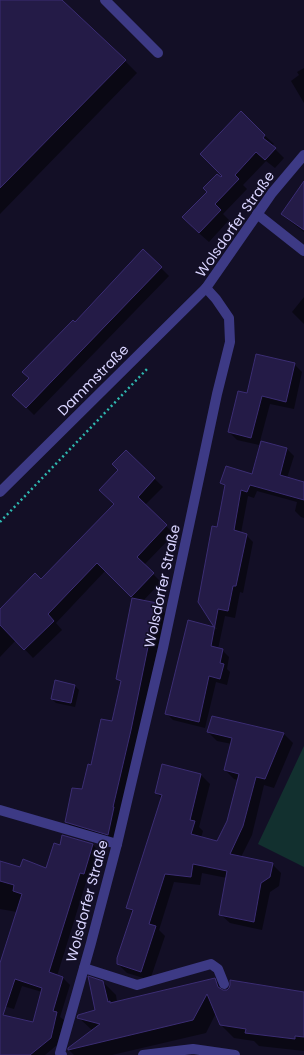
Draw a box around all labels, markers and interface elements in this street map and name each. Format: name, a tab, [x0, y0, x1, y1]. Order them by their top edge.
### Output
street label: Wolsdorfer Straße	[191, 167, 279, 281]
street label: Dammstraße	[53, 340, 133, 420]
street label: Wolsdorfer Straße	[139, 522, 185, 649]
street label: Wolsdorfer Straße	[61, 838, 113, 964]

